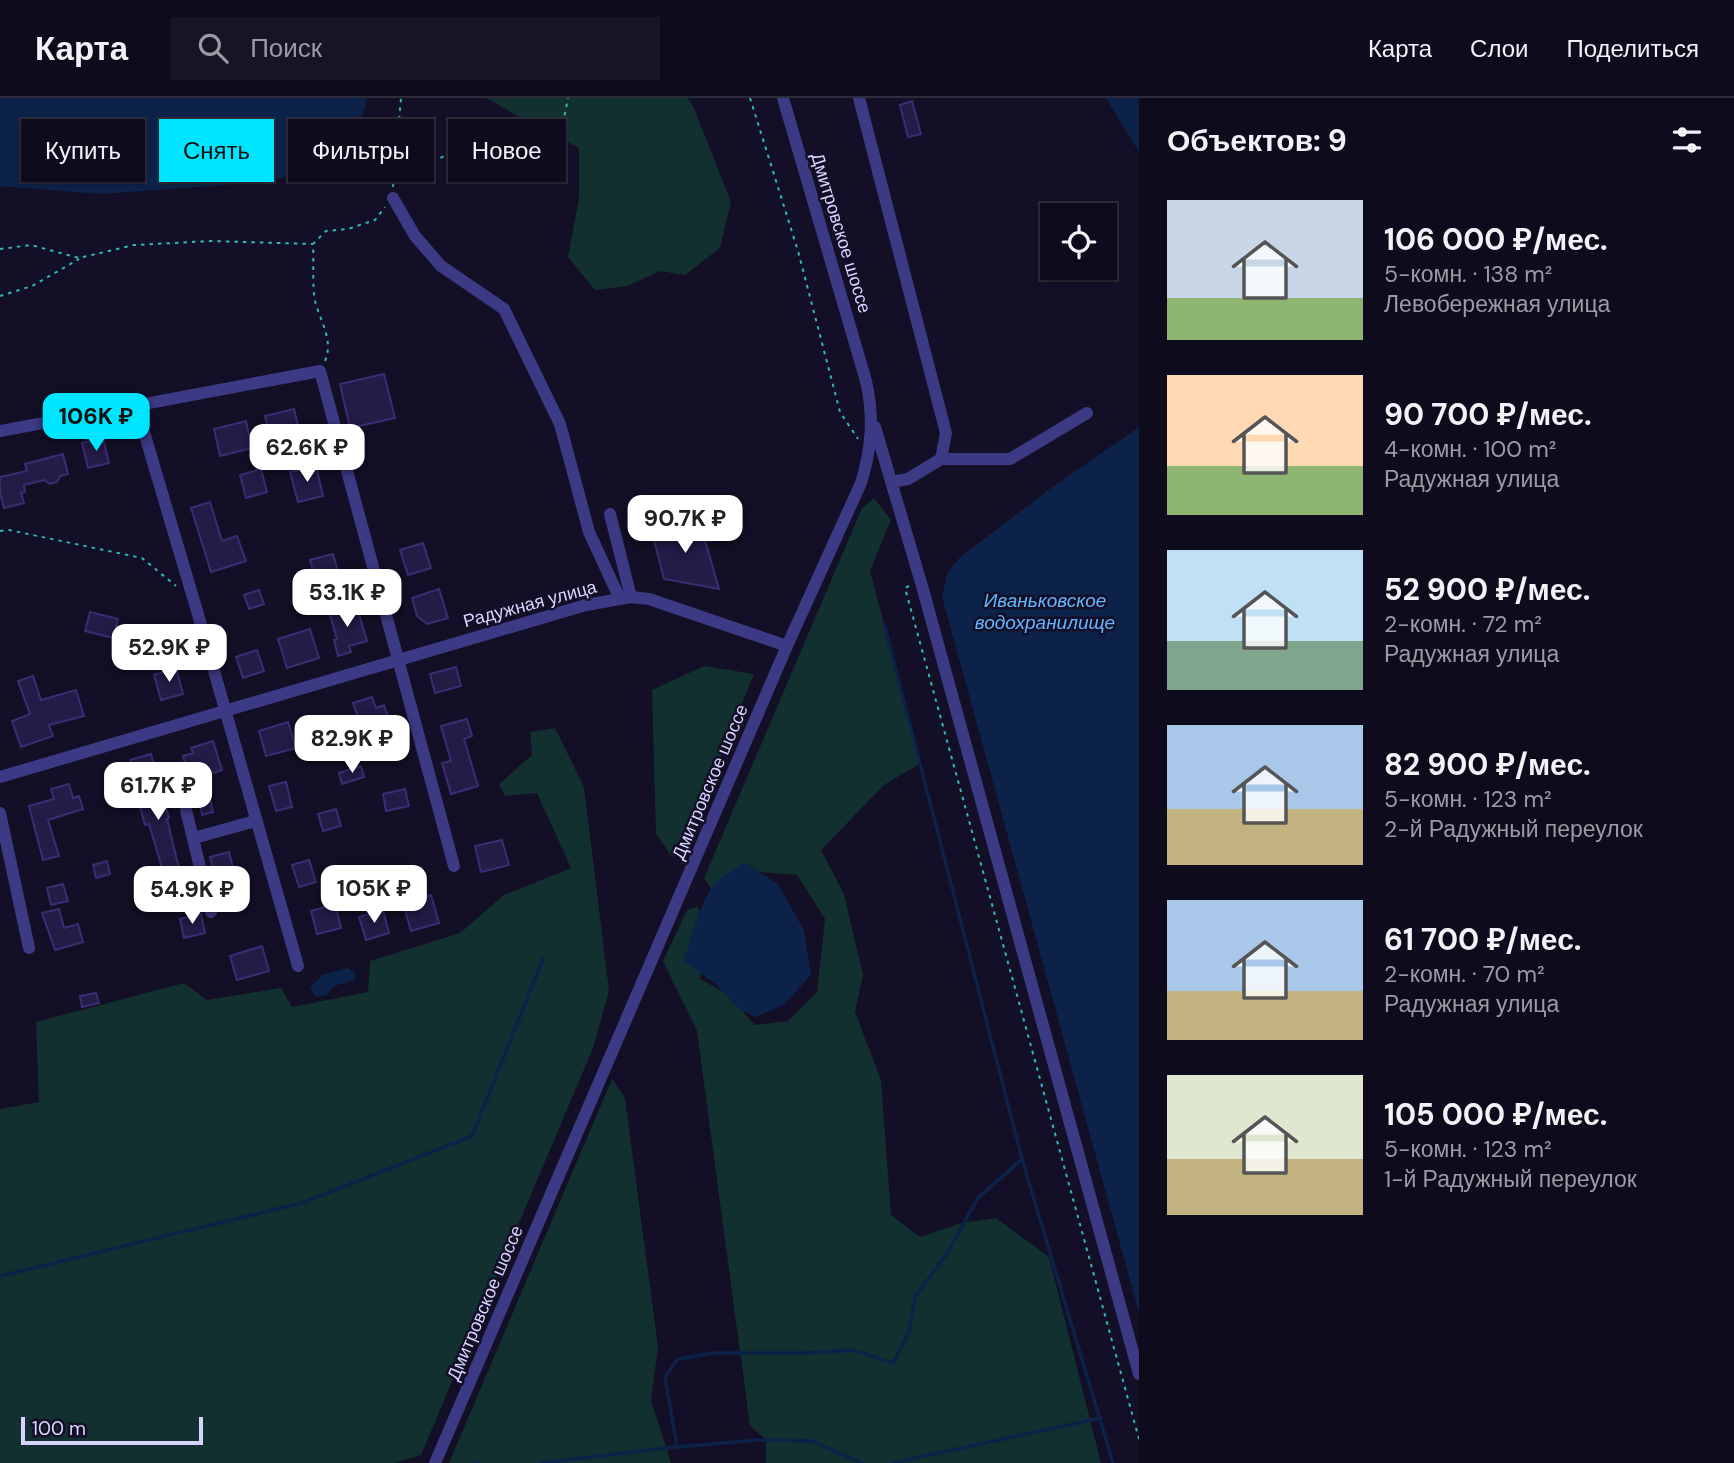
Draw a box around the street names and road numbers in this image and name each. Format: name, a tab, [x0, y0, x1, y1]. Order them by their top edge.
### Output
street label: Дмитровское шоссе	[805, 150, 877, 316]
street label: Радужная улица	[461, 574, 600, 633]
street label: Дмитровское шоссе	[666, 701, 754, 863]
street label: Дмитровское шоссе	[441, 1222, 529, 1384]

